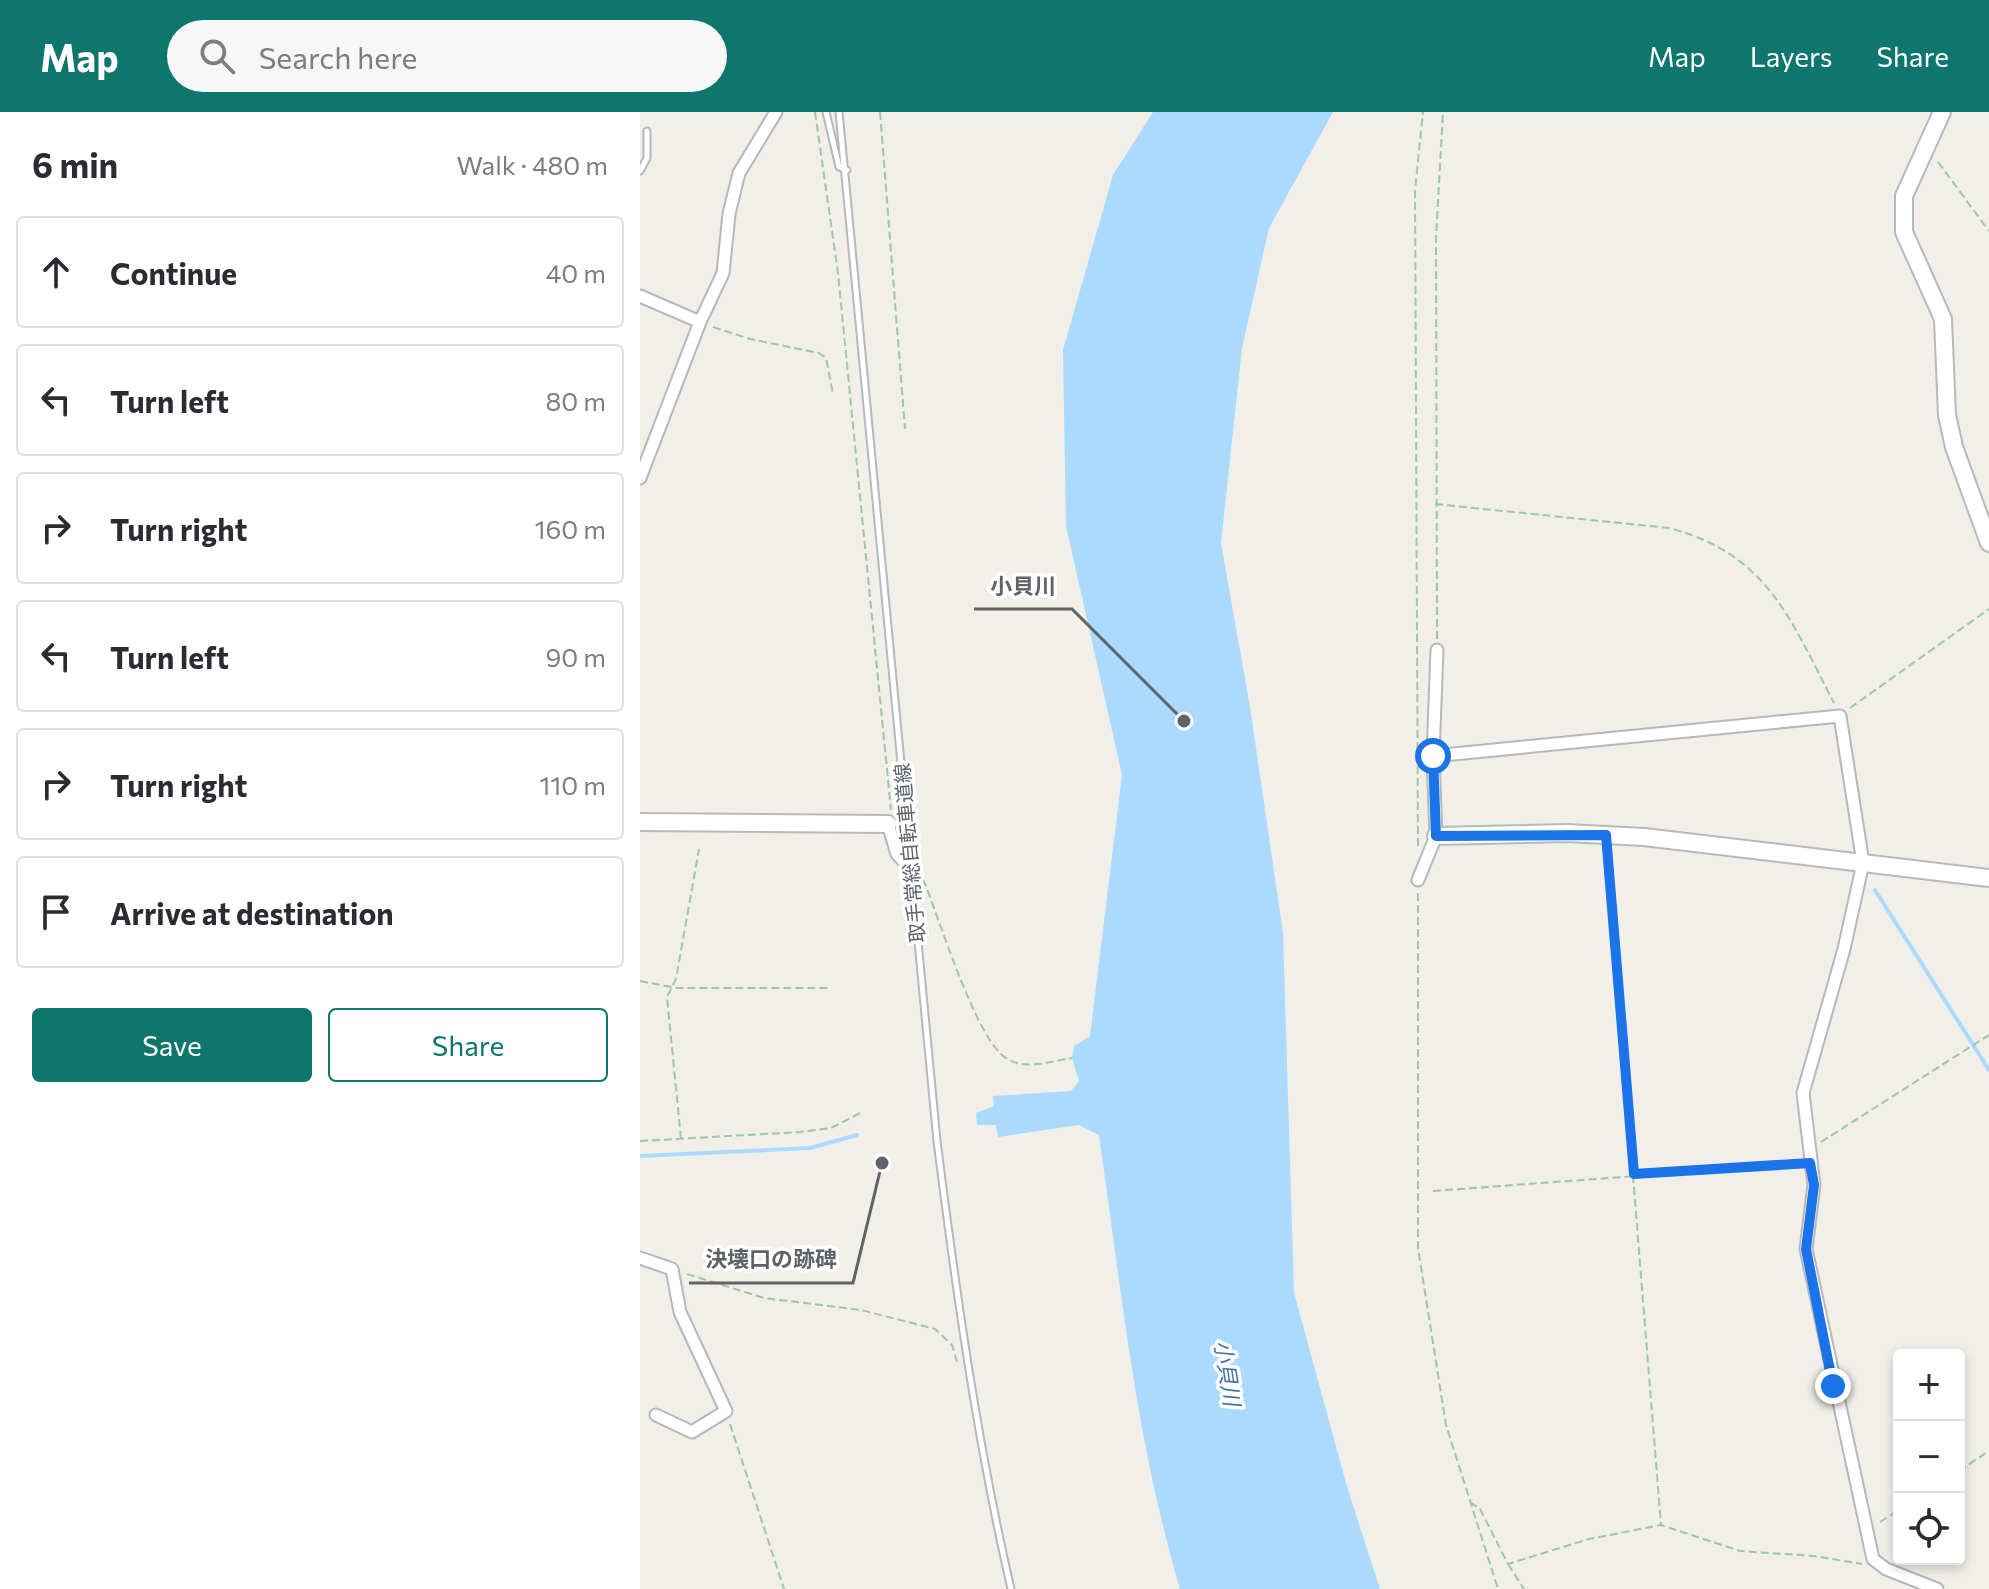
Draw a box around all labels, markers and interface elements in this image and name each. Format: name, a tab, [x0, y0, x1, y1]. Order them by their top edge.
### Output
search box	[167, 20, 727, 92]
text: Map	[40, 33, 119, 80]
icon: search	[195, 34, 239, 78]
text: Search here	[259, 38, 417, 75]
text: Map	[1648, 39, 1706, 73]
text: Layers	[1750, 39, 1832, 73]
text: Share	[1876, 39, 1949, 73]
text: 6 min	[32, 143, 118, 185]
text: Walk · 480 m	[456, 149, 608, 180]
icon: ahead	[34, 250, 78, 294]
text: Continue	[110, 254, 237, 291]
text: 40 m	[546, 257, 606, 288]
icon: left	[34, 378, 78, 422]
text: Turn left	[110, 382, 229, 419]
text: 80 m	[546, 385, 606, 416]
icon: right	[34, 506, 78, 550]
text: Turn right	[110, 510, 247, 547]
text: 160 m	[534, 513, 606, 544]
callout: 小貝川	[974, 563, 1072, 609]
text: 小貝川	[990, 572, 1056, 599]
icon: left	[34, 634, 78, 678]
text: Turn left	[110, 638, 229, 675]
text: 90 m	[546, 641, 606, 672]
route start	[1415, 738, 1451, 774]
icon: right	[34, 762, 78, 806]
street label: 取手常総自転車道線	[889, 762, 929, 944]
text: Turn right	[110, 766, 247, 803]
text: 110 m	[539, 769, 606, 800]
icon: arrive	[34, 890, 78, 934]
text: Arrive at destination	[110, 894, 394, 931]
button: Save	[32, 1008, 312, 1082]
button: Share	[328, 1008, 608, 1082]
callout: 決壊口の跡碑	[689, 1237, 853, 1283]
text: 決壊口の跡碑	[705, 1245, 837, 1272]
water label: 小貝川	[1210, 1338, 1247, 1410]
map controls	[1893, 1349, 1965, 1565]
button: +	[1893, 1349, 1965, 1421]
route end	[1815, 1368, 1851, 1404]
button: −	[1893, 1421, 1965, 1493]
button: locate	[1893, 1493, 1965, 1565]

